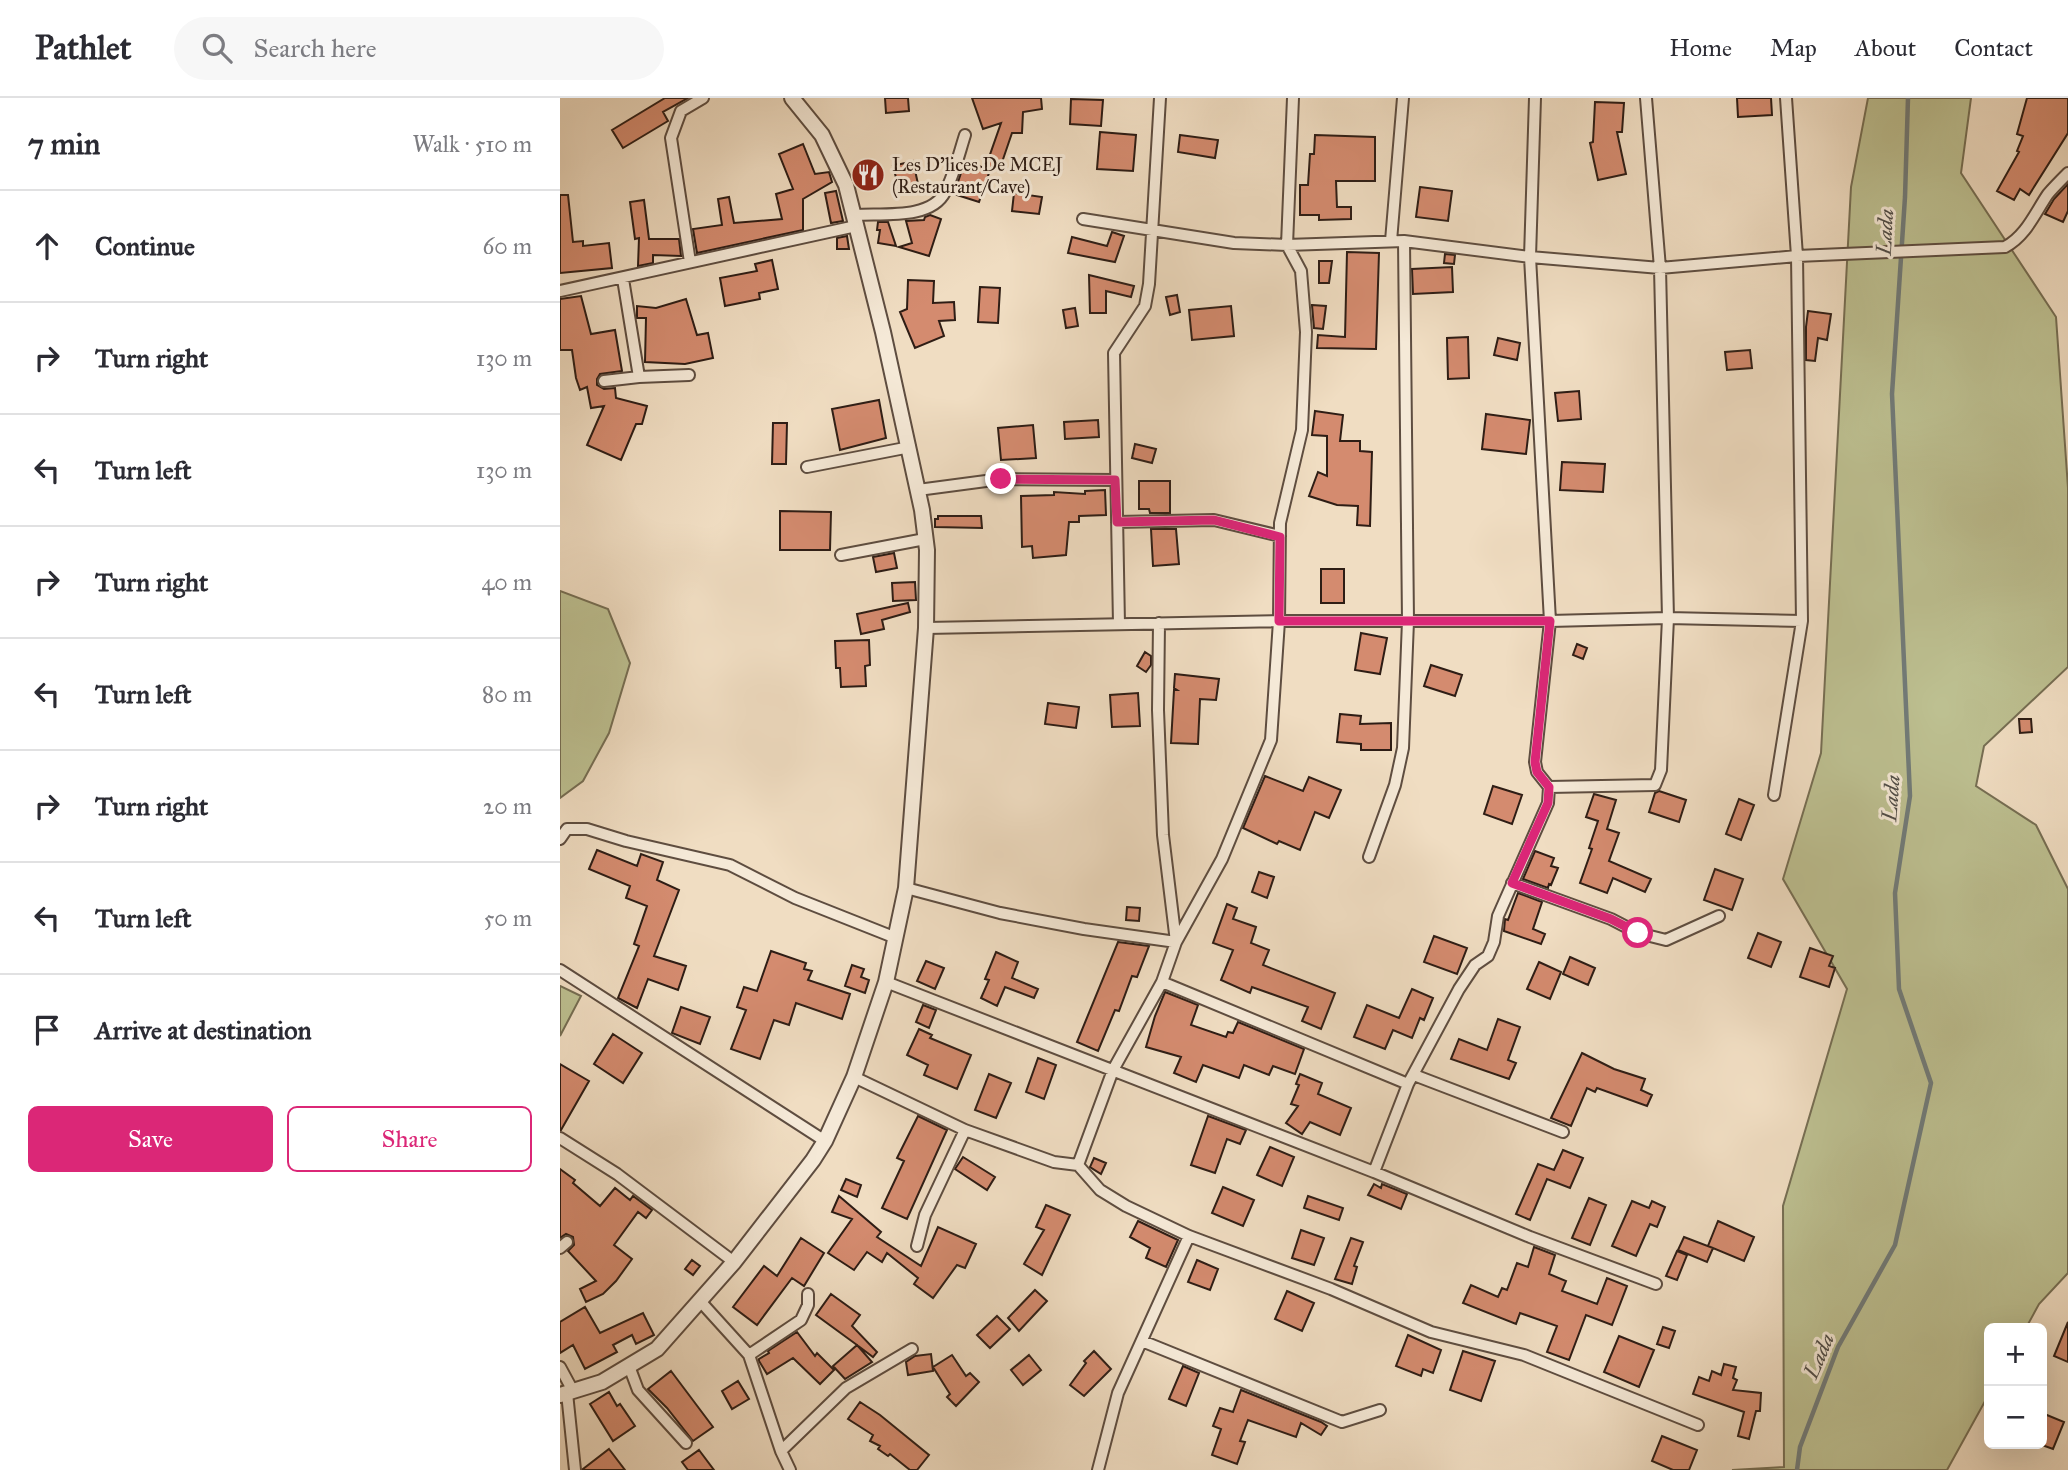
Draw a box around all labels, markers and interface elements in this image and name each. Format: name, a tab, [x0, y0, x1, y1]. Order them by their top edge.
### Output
search box	[174, 17, 664, 80]
text: Pathlet	[35, 28, 132, 68]
icon: search	[198, 29, 236, 67]
text: Search here	[254, 32, 377, 64]
text: Home	[1669, 33, 1732, 63]
text: Map	[1770, 33, 1817, 63]
text: About	[1855, 33, 1916, 63]
text: Contact	[1954, 33, 2033, 63]
text: 7 min	[28, 126, 100, 162]
text: Walk · 510 m	[412, 130, 532, 158]
place label: Les D'lices De MCEJ (Restaurant/Cave)	[892, 153, 1063, 199]
restaurant icon: Les D'lices De MCEJ (Restaurant/Cave)	[849, 156, 887, 194]
water label: Lada	[1871, 208, 1899, 257]
icon: ahead	[28, 227, 66, 265]
text: Continue	[95, 230, 195, 262]
text: 60 m	[483, 232, 532, 260]
icon: right	[28, 339, 66, 377]
text: Turn right	[95, 342, 208, 374]
text: 130 m	[476, 344, 532, 372]
icon: left	[28, 451, 66, 489]
text: Turn left	[95, 454, 191, 486]
text: 130 m	[476, 456, 532, 484]
route end	[985, 463, 1016, 494]
icon: right	[28, 563, 66, 601]
text: Turn right	[95, 566, 208, 598]
text: 40 m	[482, 568, 532, 596]
icon: left	[28, 675, 66, 713]
text: Turn left	[95, 678, 191, 710]
text: 80 m	[482, 680, 532, 708]
water label: Lada	[1876, 774, 1906, 823]
icon: right	[28, 787, 66, 825]
text: Turn right	[95, 790, 208, 822]
text: 20 m	[483, 792, 532, 820]
icon: left	[28, 899, 66, 937]
text: Turn left	[95, 902, 191, 934]
text: 50 m	[484, 904, 532, 932]
route start	[1622, 917, 1653, 948]
icon: arrive	[28, 1011, 66, 1049]
text: Arrive at destination	[95, 1014, 312, 1046]
button: Save	[28, 1106, 273, 1172]
button: Share	[287, 1106, 532, 1172]
map controls	[1984, 1323, 2047, 1449]
button: +	[1984, 1323, 2047, 1386]
water label: Lada	[1798, 1330, 1840, 1383]
button: −	[1984, 1386, 2047, 1449]

